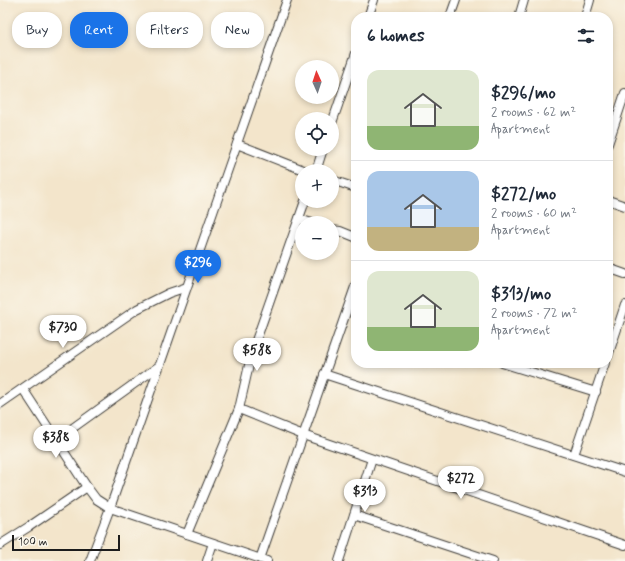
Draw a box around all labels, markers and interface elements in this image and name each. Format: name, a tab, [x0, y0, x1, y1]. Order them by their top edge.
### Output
chip: Buy	[12, 12, 62, 48]
chip: Rent	[70, 12, 128, 48]
chip: Filters	[136, 12, 203, 48]
chip: New	[211, 12, 264, 48]
text: 6 homes	[367, 25, 425, 47]
icon: filters	[575, 25, 597, 47]
north arrow	[295, 60, 339, 104]
map controls	[295, 60, 339, 260]
text: $296/mo	[491, 82, 556, 104]
icon: home	[399, 86, 447, 134]
text: 2 rooms · 62 m²	[491, 104, 576, 121]
button: locate	[295, 112, 339, 156]
text: Apartment	[491, 121, 550, 138]
button: +	[295, 164, 339, 208]
text: $272/mo	[491, 183, 556, 205]
icon: home	[399, 187, 447, 235]
text: 2 rooms · 60 m²	[491, 205, 577, 222]
button: −	[295, 216, 339, 260]
text: Apartment	[491, 222, 550, 239]
pin: $296	[174, 250, 222, 284]
text: $296	[184, 254, 212, 271]
text: $313/mo	[491, 283, 551, 305]
icon: home	[399, 287, 447, 335]
text: 2 rooms · 72 m²	[491, 305, 577, 322]
pin: $730	[39, 315, 87, 349]
text: $730	[49, 319, 77, 336]
text: Apartment	[491, 322, 550, 339]
pin: $588	[233, 338, 281, 372]
text: $588	[242, 342, 272, 359]
pin: $388	[32, 425, 80, 459]
text: $388	[42, 429, 70, 446]
pin: $272	[437, 466, 485, 500]
text: $272	[447, 470, 475, 487]
pin: $313	[341, 479, 389, 513]
text: $313	[353, 483, 377, 500]
scale bar	[12, 533, 120, 552]
text: 100 m	[18, 535, 48, 549]

